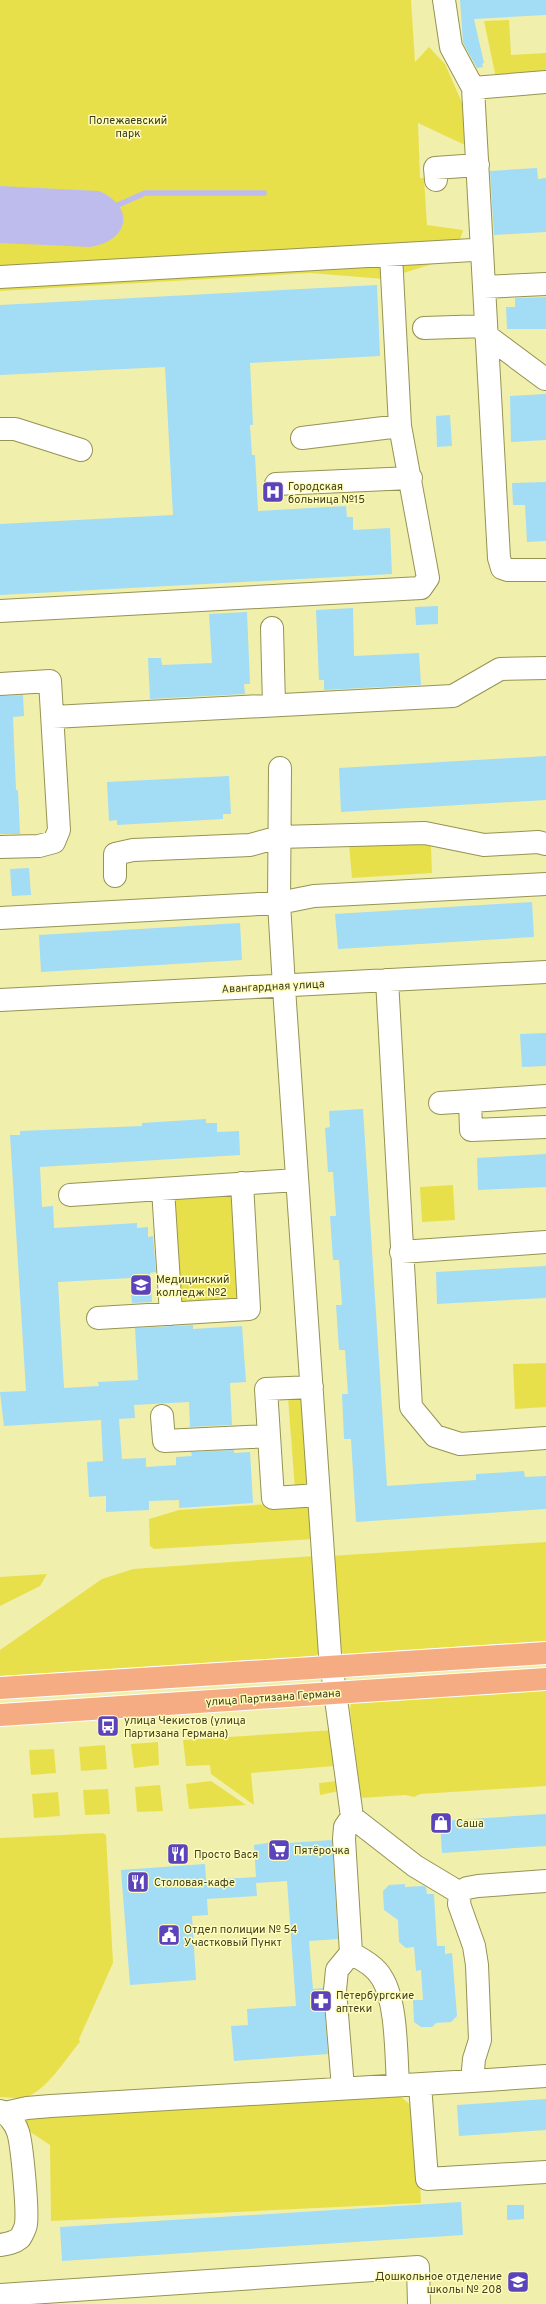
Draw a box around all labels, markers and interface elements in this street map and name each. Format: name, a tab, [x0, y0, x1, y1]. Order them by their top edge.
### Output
park label: Полежаевский парк	[89, 114, 167, 141]
hospital icon: Городская больница №15	[260, 479, 286, 505]
place label: Городская больница №15	[288, 480, 365, 507]
street label: Авангардная улица	[221, 977, 325, 997]
school or university icon: Медицинский колледж №2	[128, 1272, 154, 1298]
place label: Медицинский колледж №2	[156, 1273, 229, 1300]
street label: улица Партизана Германа	[205, 1686, 341, 1710]
bus stop icon: улица Чекистов (улица Партизана Германа)	[95, 1713, 121, 1739]
place label: улица Чекистов (улица Партизана Германа)	[124, 1714, 246, 1741]
shop icon: Саша	[428, 1810, 454, 1836]
place label: Саша	[456, 1817, 484, 1831]
supermarket icon: Пятёрочка	[266, 1837, 292, 1863]
restaurant icon: Просто Вася	[165, 1841, 191, 1867]
place label: Пятёрочка	[294, 1844, 350, 1858]
place label: Просто Вася	[194, 1848, 258, 1862]
restaurant icon: Столовая-кафе	[125, 1869, 151, 1895]
place label: Столовая-кафе	[154, 1876, 235, 1890]
public building icon: Отдел полиции № 54 Участковый Пункт	[156, 1922, 182, 1948]
place label: Отдел полиции № 54 Участковый Пункт	[184, 1923, 298, 1950]
pharmacy icon: Петербургские аптеки	[308, 1988, 334, 2014]
place label: Петербургские аптеки	[336, 1989, 414, 2016]
school or university icon: Дошкольное отделение школы № 208	[505, 2269, 531, 2295]
place label: Дошкольное отделение школы № 208	[375, 2270, 502, 2297]

